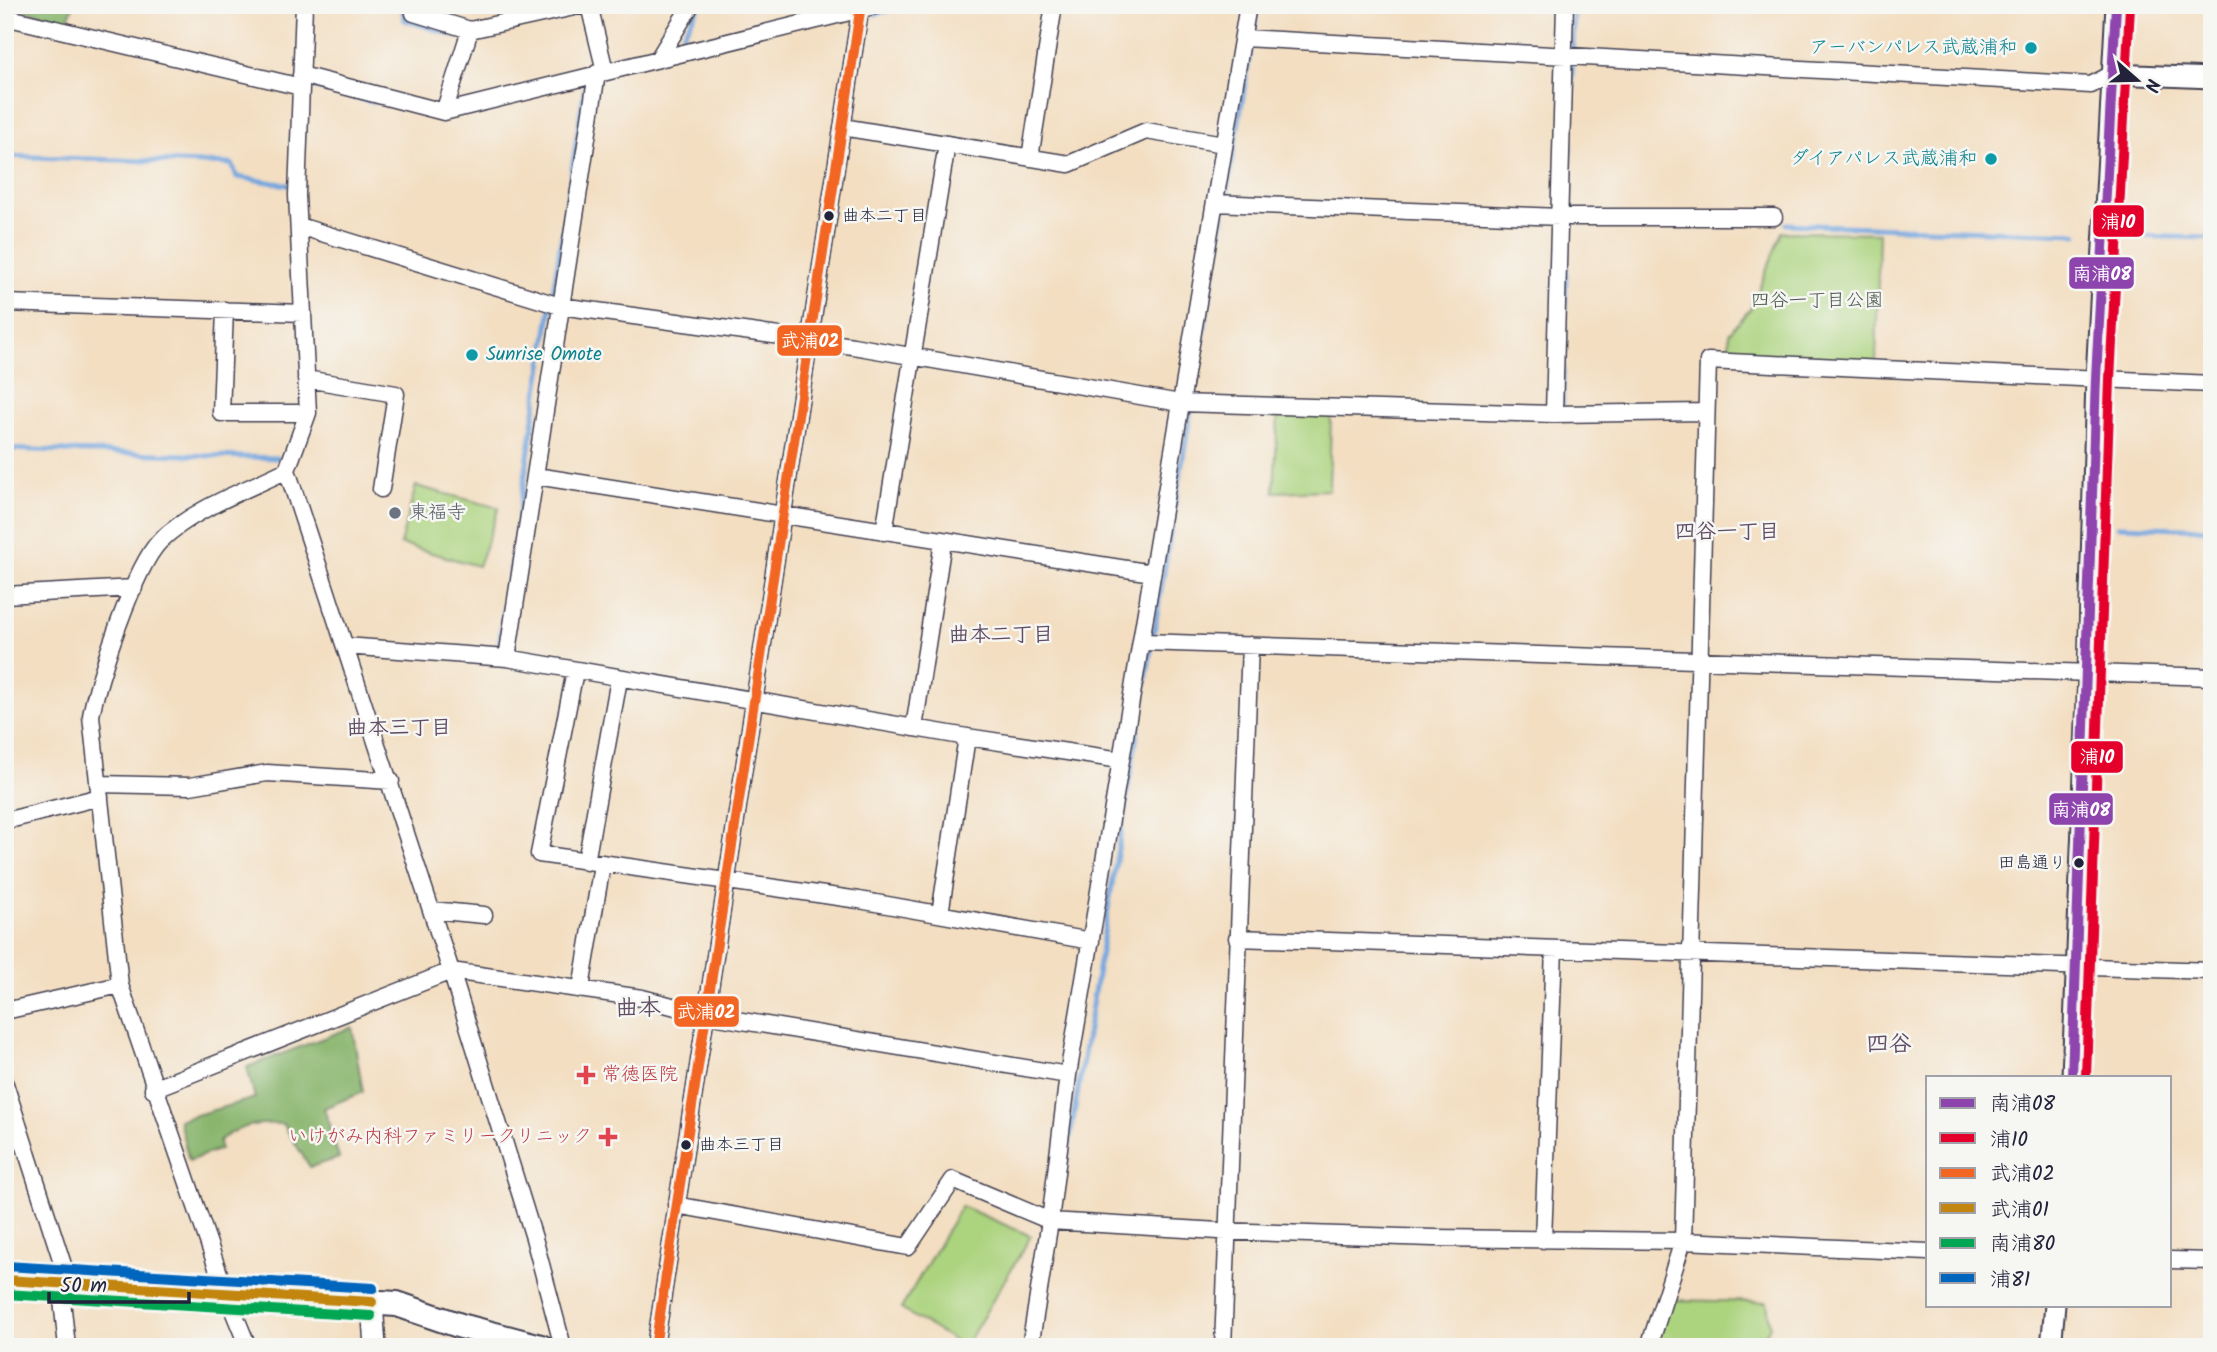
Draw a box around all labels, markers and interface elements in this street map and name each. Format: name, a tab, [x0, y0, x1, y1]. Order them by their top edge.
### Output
place label: アーバンパレス武蔵浦和	[1810, 33, 2017, 63]
marker: アーバンパレス武蔵浦和	[2023, 40, 2039, 56]
north arrow	[2102, 46, 2172, 116]
text: N	[2135, 74, 2167, 96]
place label: ダイアパレス武蔵浦和	[1790, 144, 1977, 174]
marker: ダイアパレス武蔵浦和	[1983, 151, 1999, 167]
place label: 曲本二丁目	[842, 203, 927, 230]
line badge: 浦10	[2092, 204, 2145, 238]
text: 浦10	[2101, 208, 2135, 238]
marker: 曲本二丁目	[822, 209, 836, 223]
line badge: 南浦08	[2068, 256, 2135, 290]
text: 南浦08	[2073, 260, 2132, 290]
park label: 四谷一丁目公園	[1750, 286, 1884, 316]
line badge: 武浦02	[776, 324, 843, 357]
text: 武浦02	[781, 327, 839, 357]
place label: Sunrise Omote	[486, 340, 602, 370]
marker: Sunrise Omote	[464, 347, 480, 363]
place label: 東福寺	[409, 498, 466, 528]
marker: 東福寺	[387, 505, 403, 521]
district label: 四谷一丁目	[1675, 516, 1780, 549]
district label: 曲本二丁目	[949, 619, 1054, 652]
district label: 曲本三丁目	[347, 712, 452, 745]
line badge: 浦10	[2070, 740, 2124, 774]
text: 浦10	[2080, 743, 2114, 773]
line badge: 南浦08	[2048, 792, 2114, 826]
text: 南浦08	[2052, 796, 2111, 826]
place label: 田島通り	[1998, 850, 2066, 877]
marker: 田島通り	[2072, 856, 2086, 870]
district label: 曲本	[615, 991, 661, 1027]
line badge: 武浦02	[673, 995, 740, 1028]
text: 武浦02	[677, 998, 735, 1028]
district label: 四谷	[1866, 1027, 1912, 1063]
place label: 常徳医院	[602, 1060, 678, 1090]
marker: 常徳医院	[576, 1065, 596, 1085]
legend	[1926, 1076, 2172, 1306]
text: 南浦08	[1990, 1088, 2055, 1121]
place label: いけがみ内科ファミリークリニック	[288, 1122, 592, 1152]
text: 浦10	[1990, 1124, 2028, 1157]
marker: いけがみ内科ファミリークリニック	[598, 1127, 618, 1147]
place label: 曲本三丁目	[699, 1132, 784, 1159]
marker: 曲本三丁目	[679, 1138, 693, 1152]
text: 武浦02	[1990, 1158, 2055, 1191]
text: 武浦01	[1990, 1194, 2049, 1227]
text: 南浦80	[1990, 1228, 2055, 1261]
scale bar	[49, 1261, 189, 1305]
text: 浦81	[1990, 1264, 2030, 1297]
text: 50 m	[60, 1270, 107, 1303]

